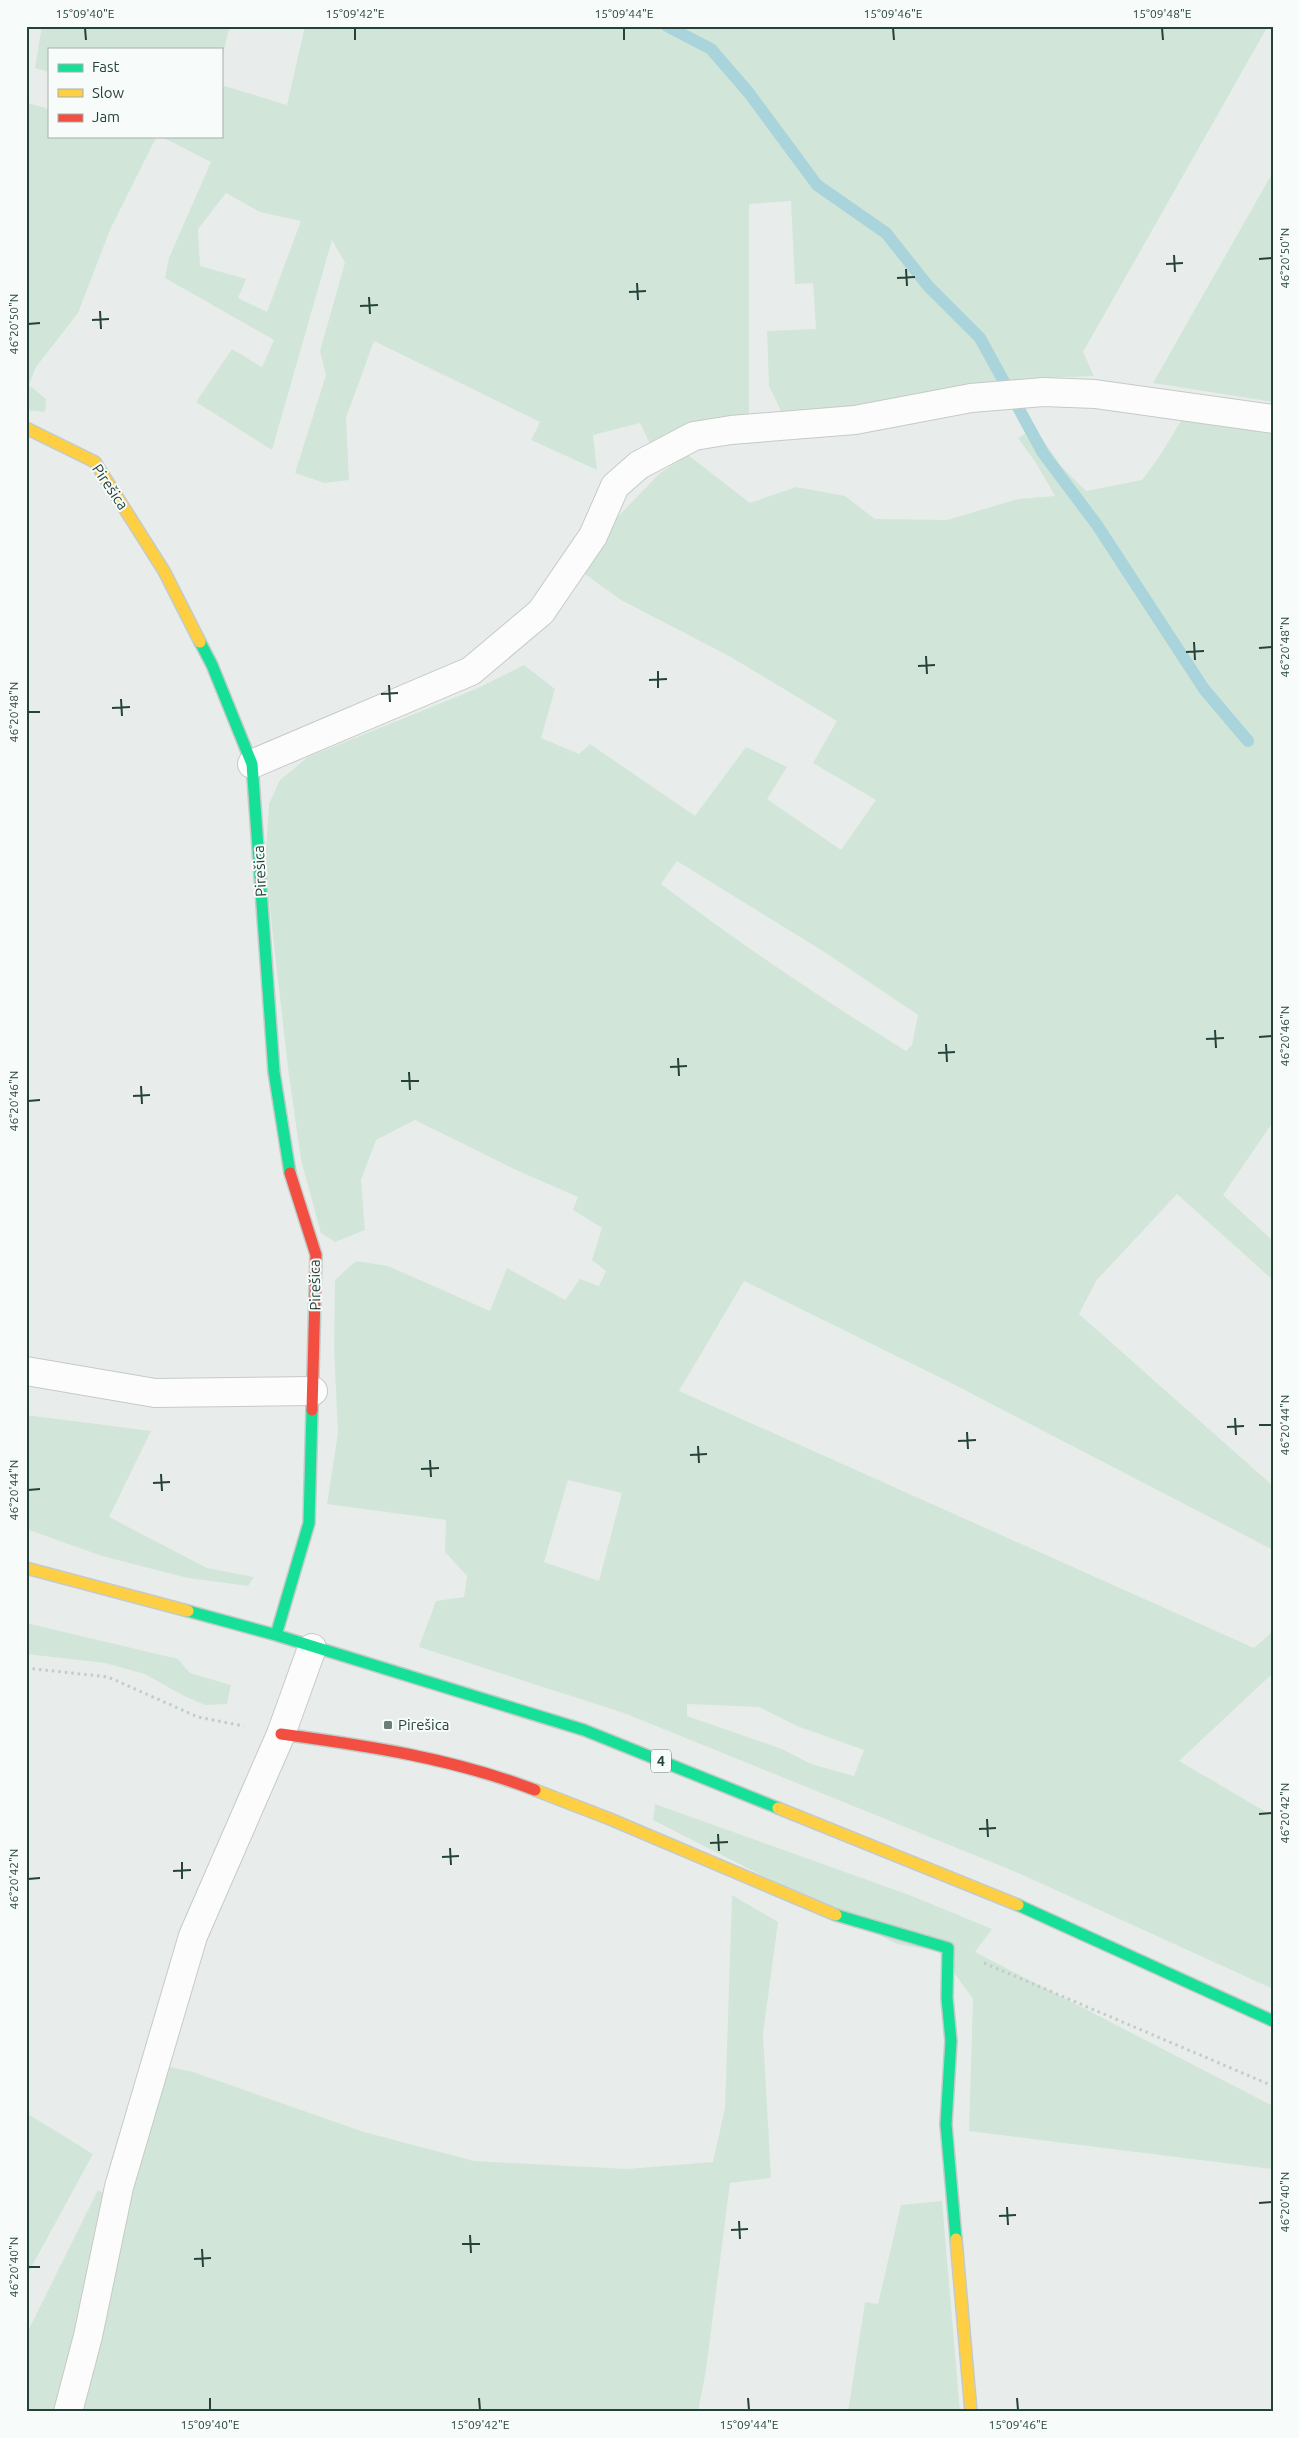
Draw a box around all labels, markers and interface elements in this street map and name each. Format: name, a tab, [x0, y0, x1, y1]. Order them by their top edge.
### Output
text: 15°09'40"E	[56, 7, 115, 20]
text: 15°09'42"E	[326, 7, 385, 20]
text: 15°09'44"E	[595, 7, 654, 20]
text: 15°09'46"E	[864, 7, 923, 20]
text: 15°09'48"E	[1133, 7, 1192, 20]
legend	[48, 48, 222, 138]
text: Fast	[92, 58, 120, 75]
text: Slow	[92, 84, 125, 101]
text: Jam	[92, 108, 120, 125]
text: 46°20'50"N	[1278, 228, 1291, 288]
text: 46°20'50"N	[7, 294, 20, 354]
street label: Pirešica	[89, 461, 132, 513]
text: 46°20'48"N	[1278, 617, 1291, 677]
text: 46°20'48"N	[7, 682, 20, 742]
street label: Pirešica	[250, 845, 269, 897]
text: 46°20'46"N	[1278, 1006, 1291, 1066]
text: 46°20'46"N	[7, 1071, 20, 1131]
street label: Pirešica	[306, 1259, 323, 1311]
text: 46°20'44"N	[1278, 1395, 1291, 1455]
text: 46°20'44"N	[7, 1460, 20, 1520]
place label: Pirešica	[398, 1716, 449, 1733]
marker: Pirešica	[382, 1719, 394, 1731]
road number: 4	[651, 1750, 671, 1772]
text: 46°20'42"N	[1278, 1783, 1291, 1843]
text: 46°20'42"N	[7, 1849, 20, 1909]
text: 46°20'40"N	[1278, 2172, 1291, 2232]
text: 46°20'40"N	[7, 2237, 20, 2297]
text: 15°09'40"E	[181, 2418, 240, 2431]
text: 15°09'42"E	[451, 2418, 510, 2431]
text: 15°09'44"E	[720, 2418, 779, 2431]
text: 15°09'46"E	[989, 2418, 1048, 2431]

